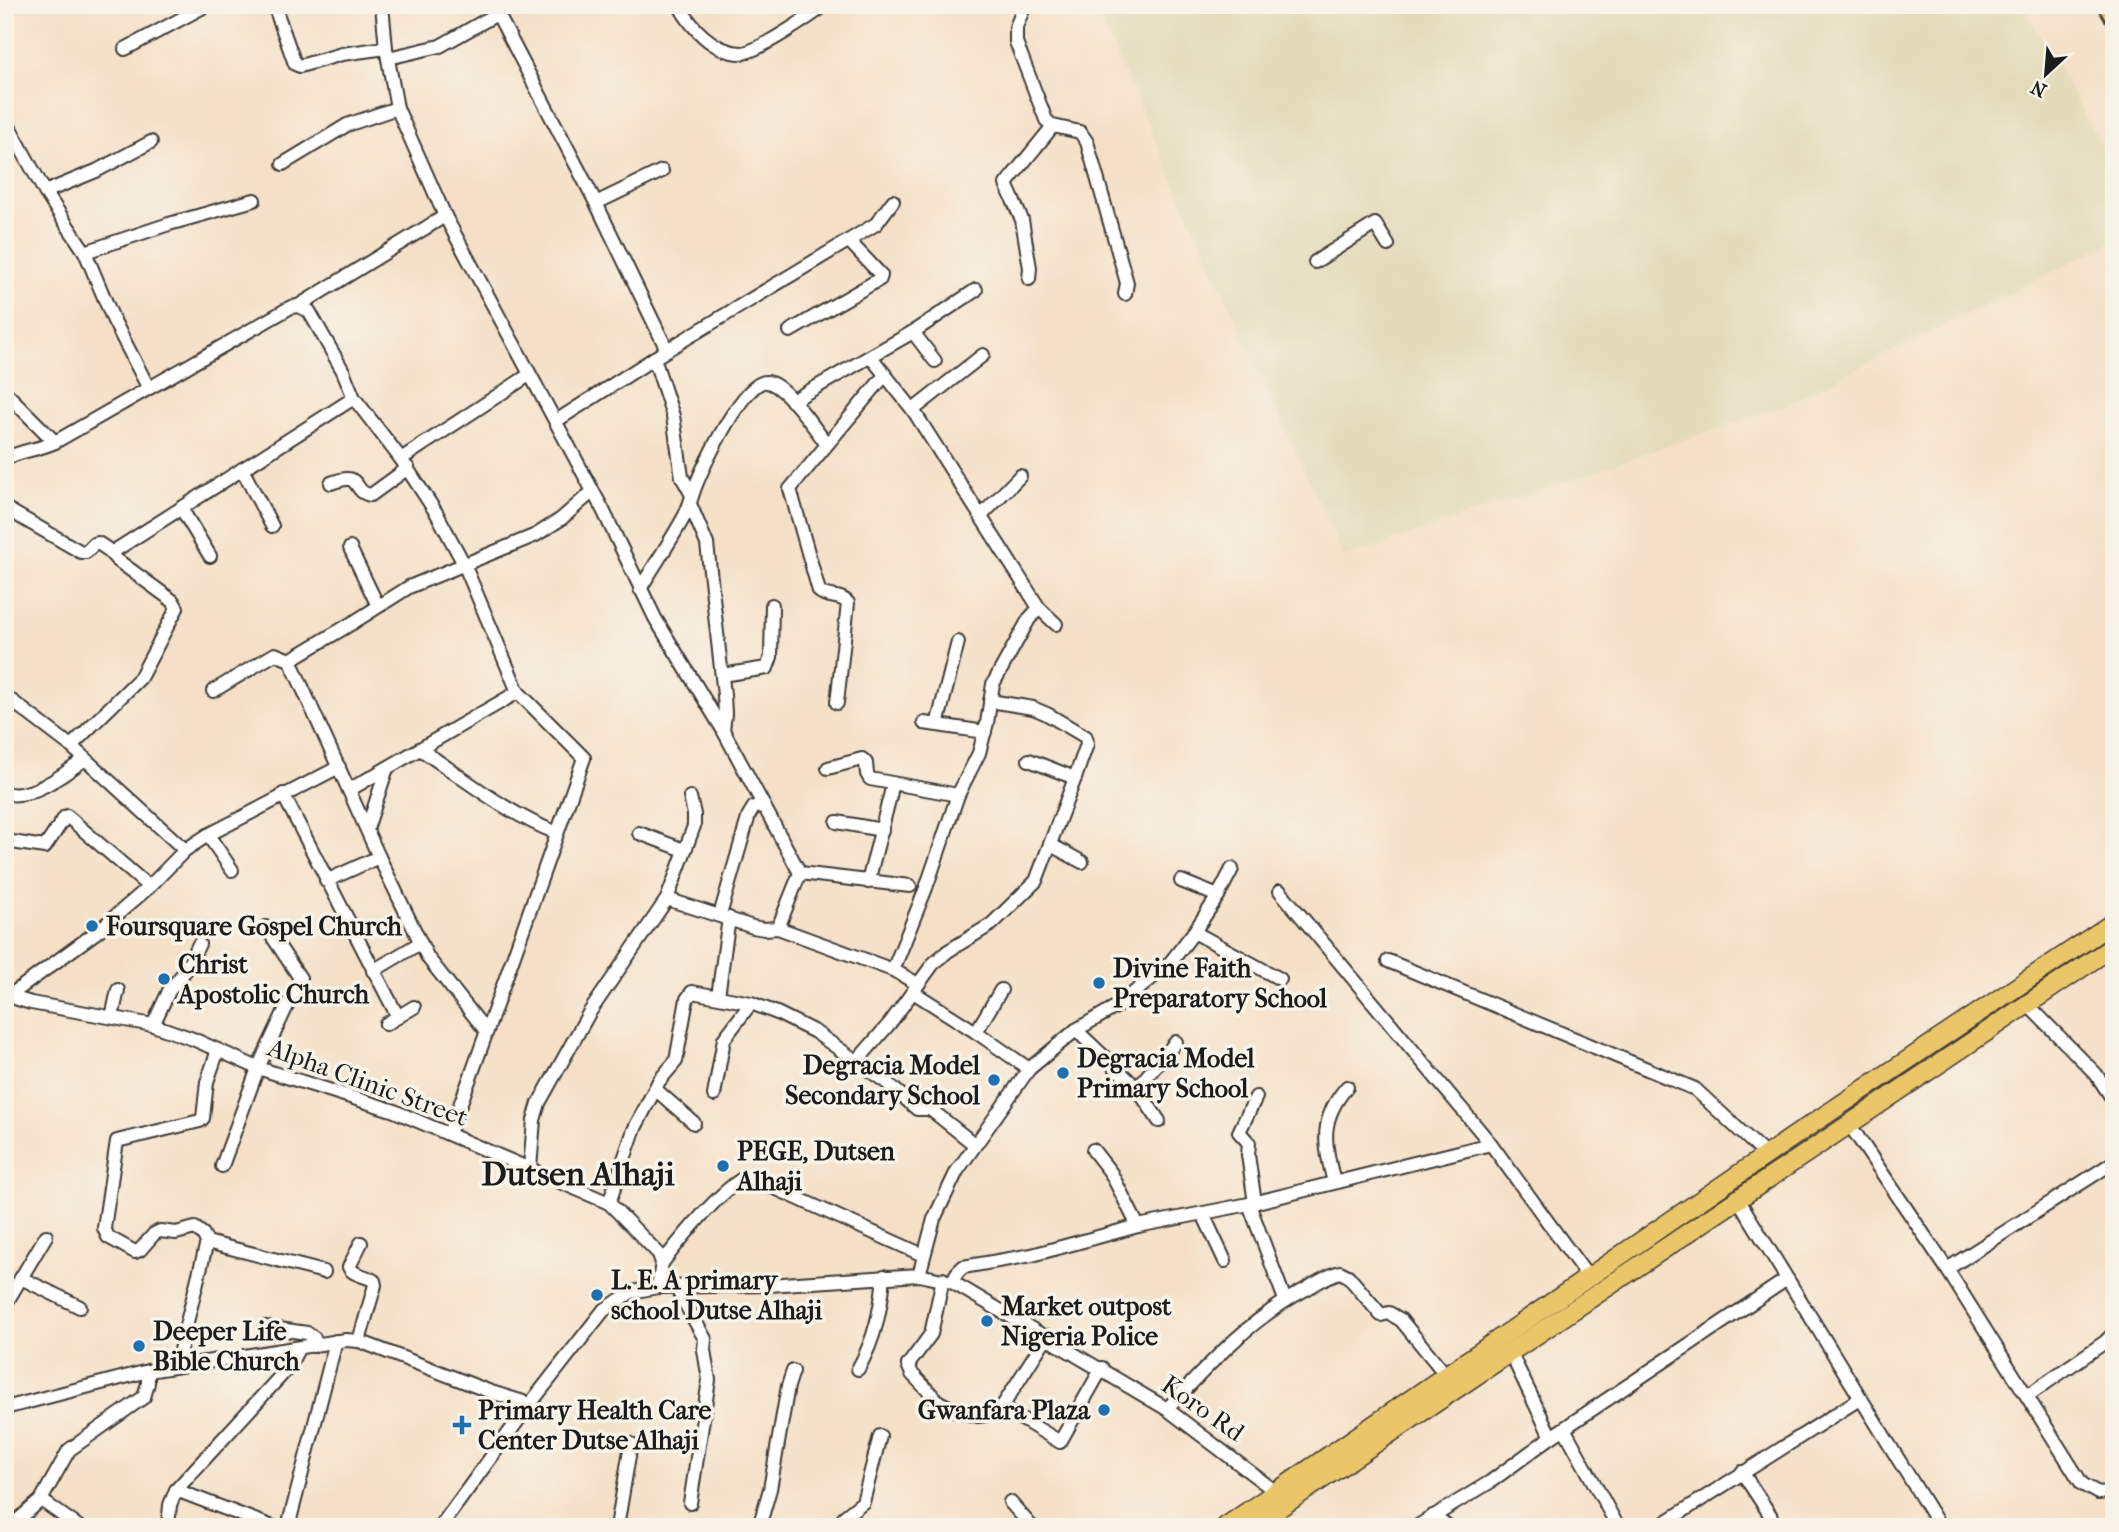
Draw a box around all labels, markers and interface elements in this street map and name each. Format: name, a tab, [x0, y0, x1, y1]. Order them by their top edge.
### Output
north arrow	[2010, 38, 2080, 108]
text: N	[2027, 75, 2050, 101]
place label: Foursquare Gospel Church	[105, 911, 402, 942]
marker: Foursquare Gospel Church	[84, 918, 100, 934]
place label: Christ Apostolic Church	[176, 949, 370, 1010]
place label: Divine Faith Preparatory School	[1113, 953, 1328, 1014]
marker: Christ Apostolic Church	[156, 971, 172, 987]
marker: Divine Faith Preparatory School	[1091, 975, 1107, 991]
street label: Alpha Clinic Street	[263, 1032, 473, 1133]
place label: Degracia Model Primary School	[1077, 1043, 1255, 1104]
place label: Degracia Model Secondary School	[785, 1050, 981, 1111]
marker: Degracia Model Primary School	[1055, 1065, 1071, 1081]
marker: Degracia Model Secondary School	[986, 1072, 1002, 1088]
place label: PEGE, Dutsen Alhaji	[735, 1136, 896, 1197]
district label: Dutsen Alhaji	[482, 1155, 675, 1194]
marker: PEGE, Dutsen Alhaji	[715, 1158, 731, 1174]
place label: L. E. A primary school Dutse Alhaji	[611, 1265, 822, 1326]
marker: L. E. A primary school Dutse Alhaji	[589, 1287, 605, 1303]
place label: Market outpost Nigeria Police	[1001, 1291, 1172, 1352]
marker: Market outpost Nigeria Police	[979, 1313, 995, 1329]
place label: Deeper Life Bible Church	[153, 1316, 300, 1377]
marker: Deeper Life Bible Church	[131, 1338, 147, 1354]
street label: Koro Rd	[1155, 1369, 1251, 1449]
place label: Primary Health Care Center Dutse Alhaji	[478, 1395, 712, 1456]
place label: Gwanfara Plaza	[918, 1395, 1091, 1426]
marker: Gwanfara Plaza	[1096, 1402, 1112, 1418]
marker: Primary Health Care Center Dutse Alhaji	[452, 1415, 472, 1435]

